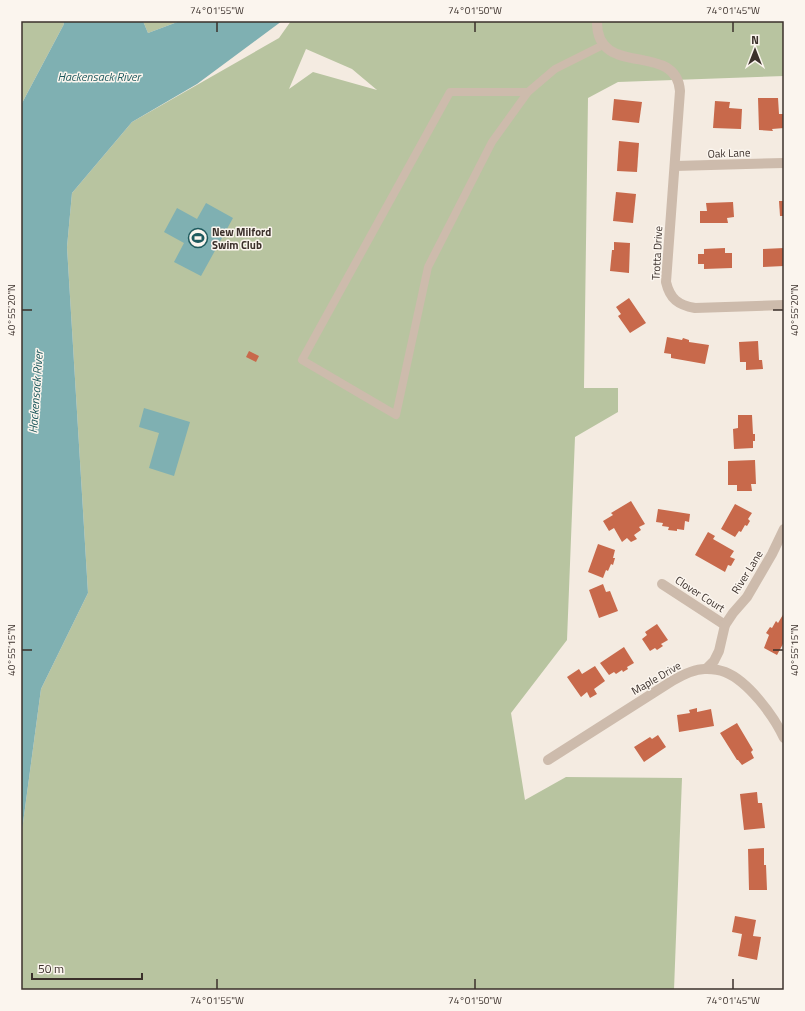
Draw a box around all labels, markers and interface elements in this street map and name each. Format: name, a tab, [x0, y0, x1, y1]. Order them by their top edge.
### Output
text: 74°01'55"W	[190, 3, 244, 18]
text: 74°01'50"W	[448, 3, 502, 18]
text: 74°01'45"W	[706, 3, 760, 18]
north arrow	[735, 30, 775, 70]
text: N	[751, 32, 759, 48]
water label: Hackensack River	[58, 67, 143, 86]
street label: Oak Lane	[707, 144, 751, 162]
place label: New Milford Swim Club	[212, 224, 271, 253]
street label: Trotta Drive	[648, 225, 666, 280]
sports icon: New Milford Swim Club	[187, 227, 209, 249]
text: 40°55'20"N	[4, 284, 19, 336]
text: 40°55'20"N	[787, 284, 802, 336]
water label: Hackensack River	[23, 348, 48, 434]
street label: River Lane	[727, 547, 767, 597]
street label: Clover Court	[672, 572, 728, 616]
text: 40°55'15"N	[4, 624, 19, 676]
text: 40°55'15"N	[787, 624, 802, 676]
street label: Maple Drive	[628, 657, 684, 699]
scale bar	[32, 955, 142, 981]
text: 50 m	[38, 959, 64, 978]
text: 74°01'55"W	[190, 993, 244, 1008]
text: 74°01'50"W	[448, 993, 502, 1008]
text: 74°01'45"W	[706, 993, 760, 1008]

